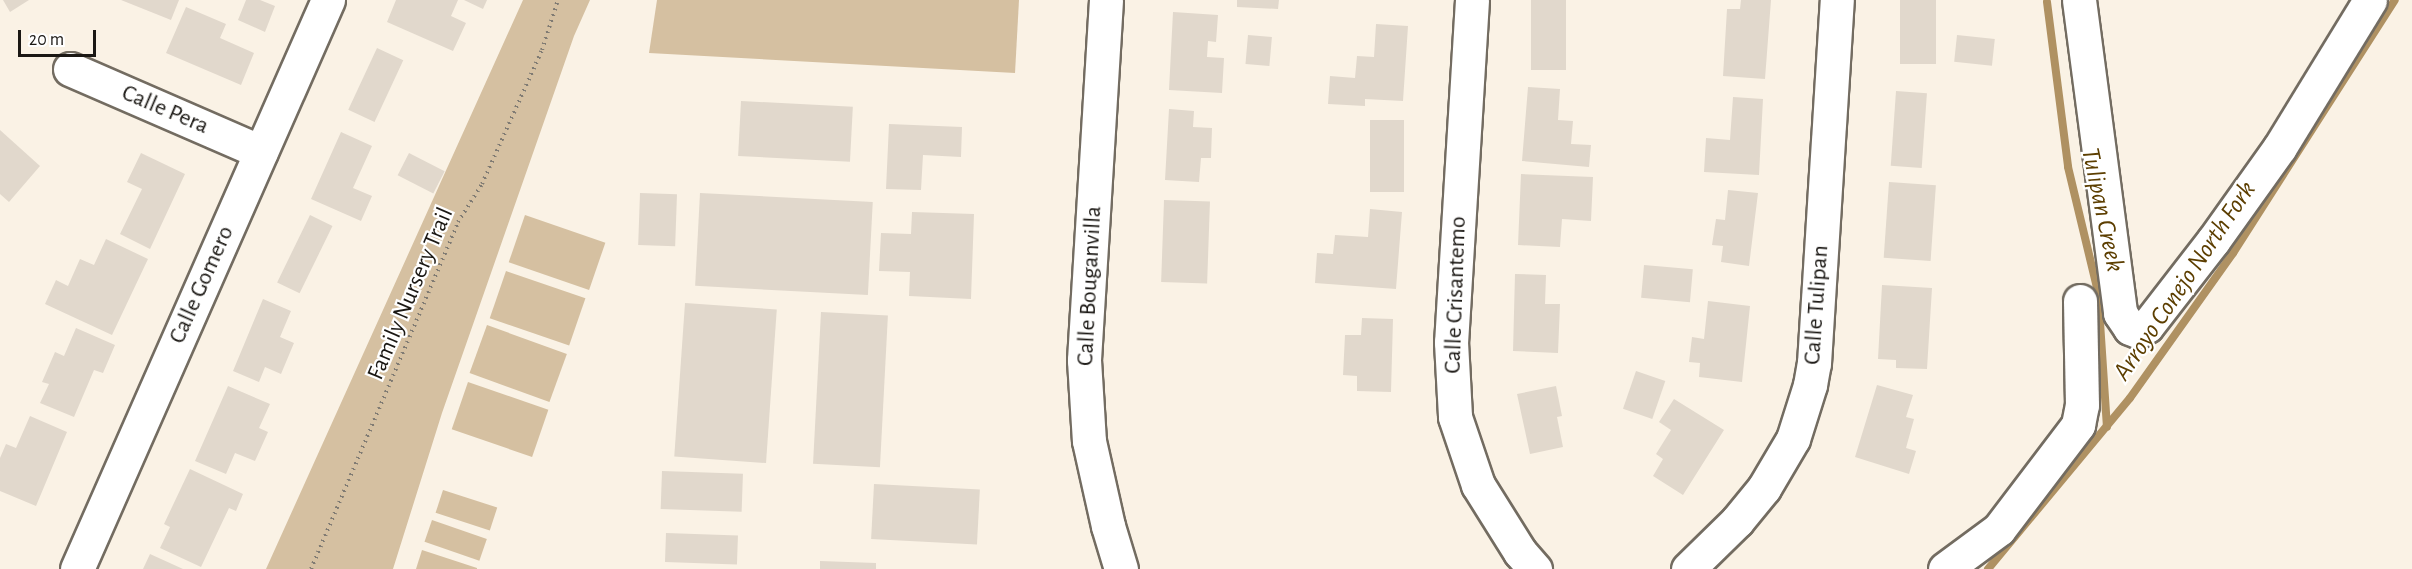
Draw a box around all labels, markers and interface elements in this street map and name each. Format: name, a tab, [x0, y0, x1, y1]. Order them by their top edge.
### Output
scale bar	[21, 18, 99, 56]
text: 20 m	[29, 31, 64, 49]
street label: Calle Pera	[117, 79, 213, 141]
water label: Tulipan Creek	[2074, 145, 2130, 275]
water label: Arroyo Conejo North Fork	[2107, 176, 2263, 386]
street label: Family Nursery Trail	[362, 204, 460, 384]
street label: Calle Bouganvilla	[1071, 205, 1109, 367]
street label: Calle Crisantemo	[1439, 216, 1473, 374]
street label: Calle Gomero	[163, 222, 241, 348]
street label: Calle Tulipan	[1798, 244, 1836, 366]

